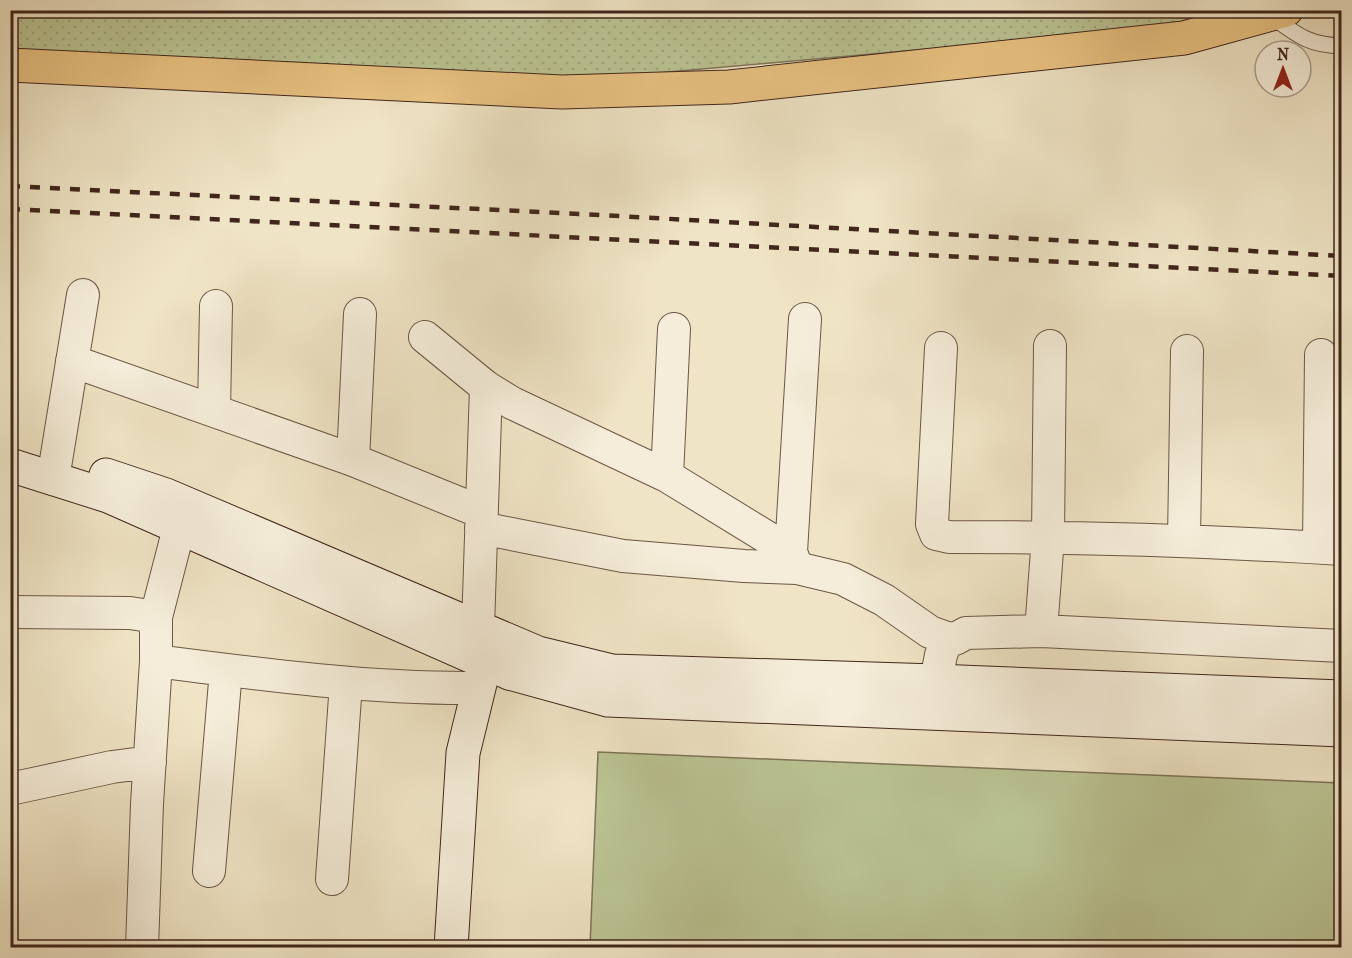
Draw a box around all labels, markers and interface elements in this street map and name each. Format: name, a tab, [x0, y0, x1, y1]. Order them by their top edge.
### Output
north arrow	[1253, 39, 1313, 99]
text: N	[1277, 45, 1290, 64]

